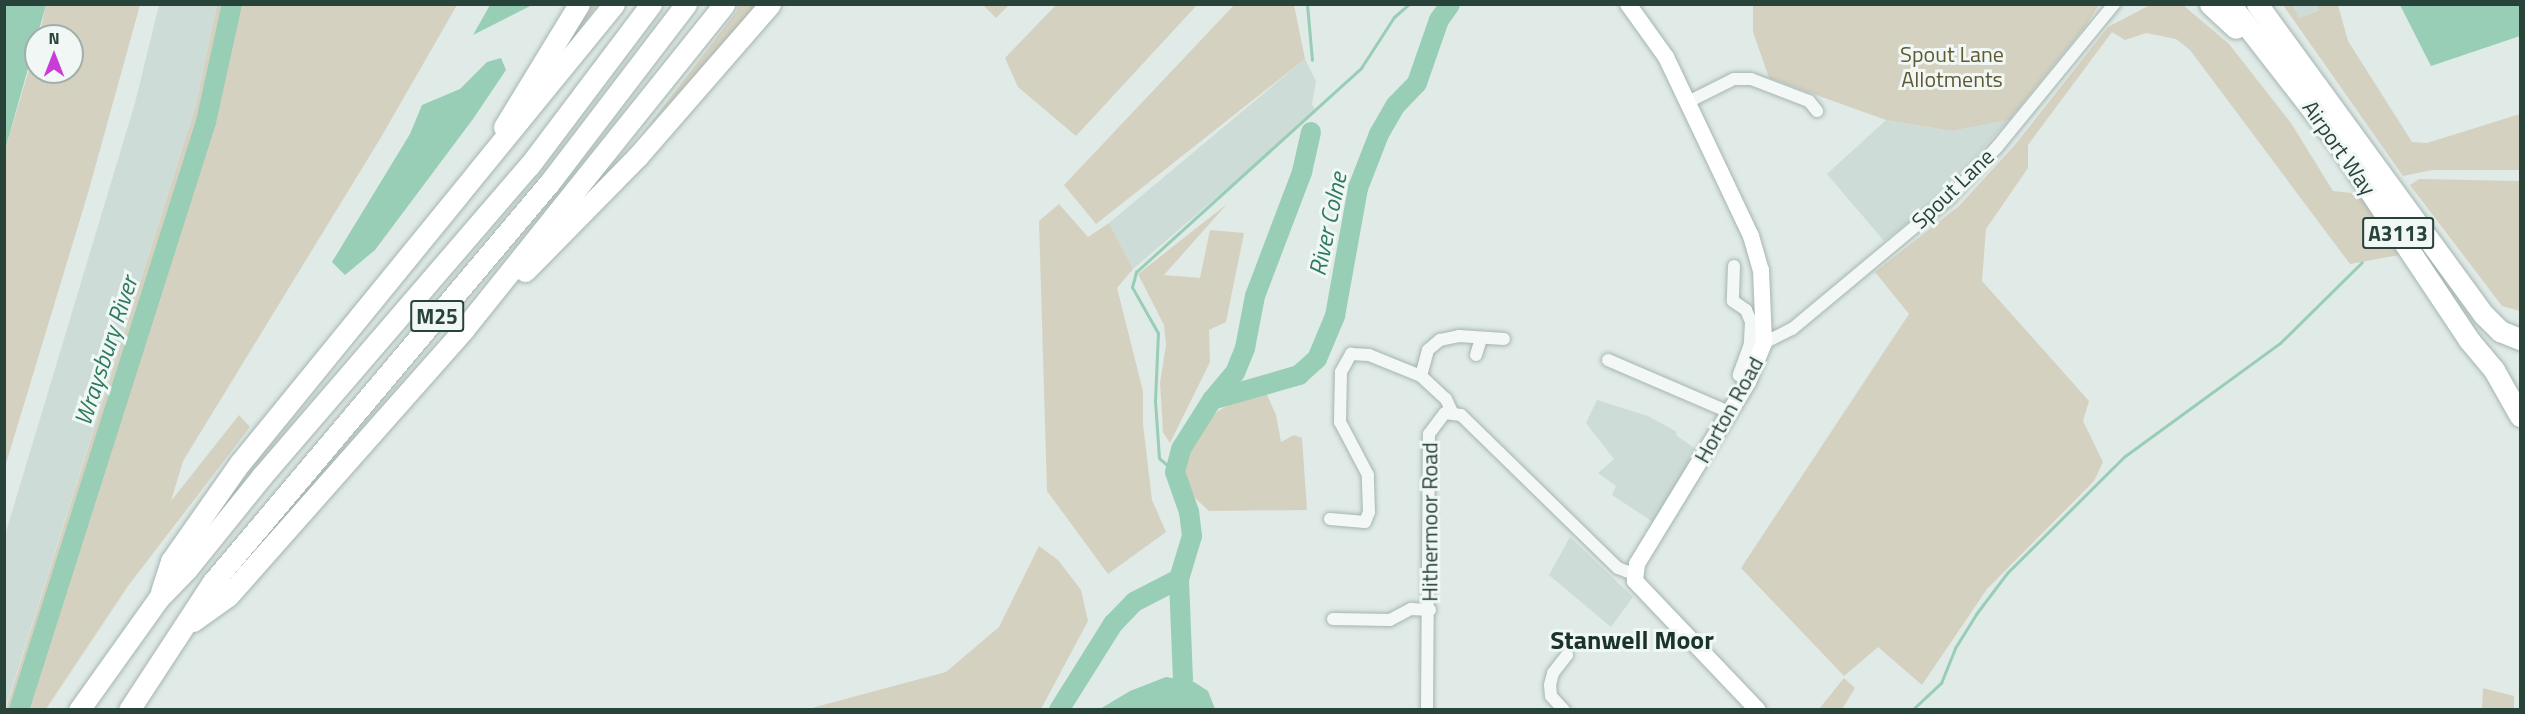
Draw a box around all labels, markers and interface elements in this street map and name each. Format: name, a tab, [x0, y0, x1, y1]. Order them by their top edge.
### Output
north arrow	[24, 24, 84, 84]
text: N	[48, 26, 60, 50]
park label: Spout Lane Allotments	[1900, 41, 2004, 92]
street label: Airport Way	[2297, 96, 2381, 200]
street label: Spout Lane	[1906, 143, 2000, 235]
water label: River Colne	[1303, 170, 1353, 278]
road number: A3113	[2362, 215, 2434, 251]
water label: Wraysbury River	[68, 273, 144, 429]
road number: M25	[410, 298, 464, 334]
street label: Horton Road	[1689, 352, 1769, 468]
street label: Hithermoor Road	[1417, 442, 1443, 602]
district label: Stanwell Moor	[1550, 624, 1714, 656]

